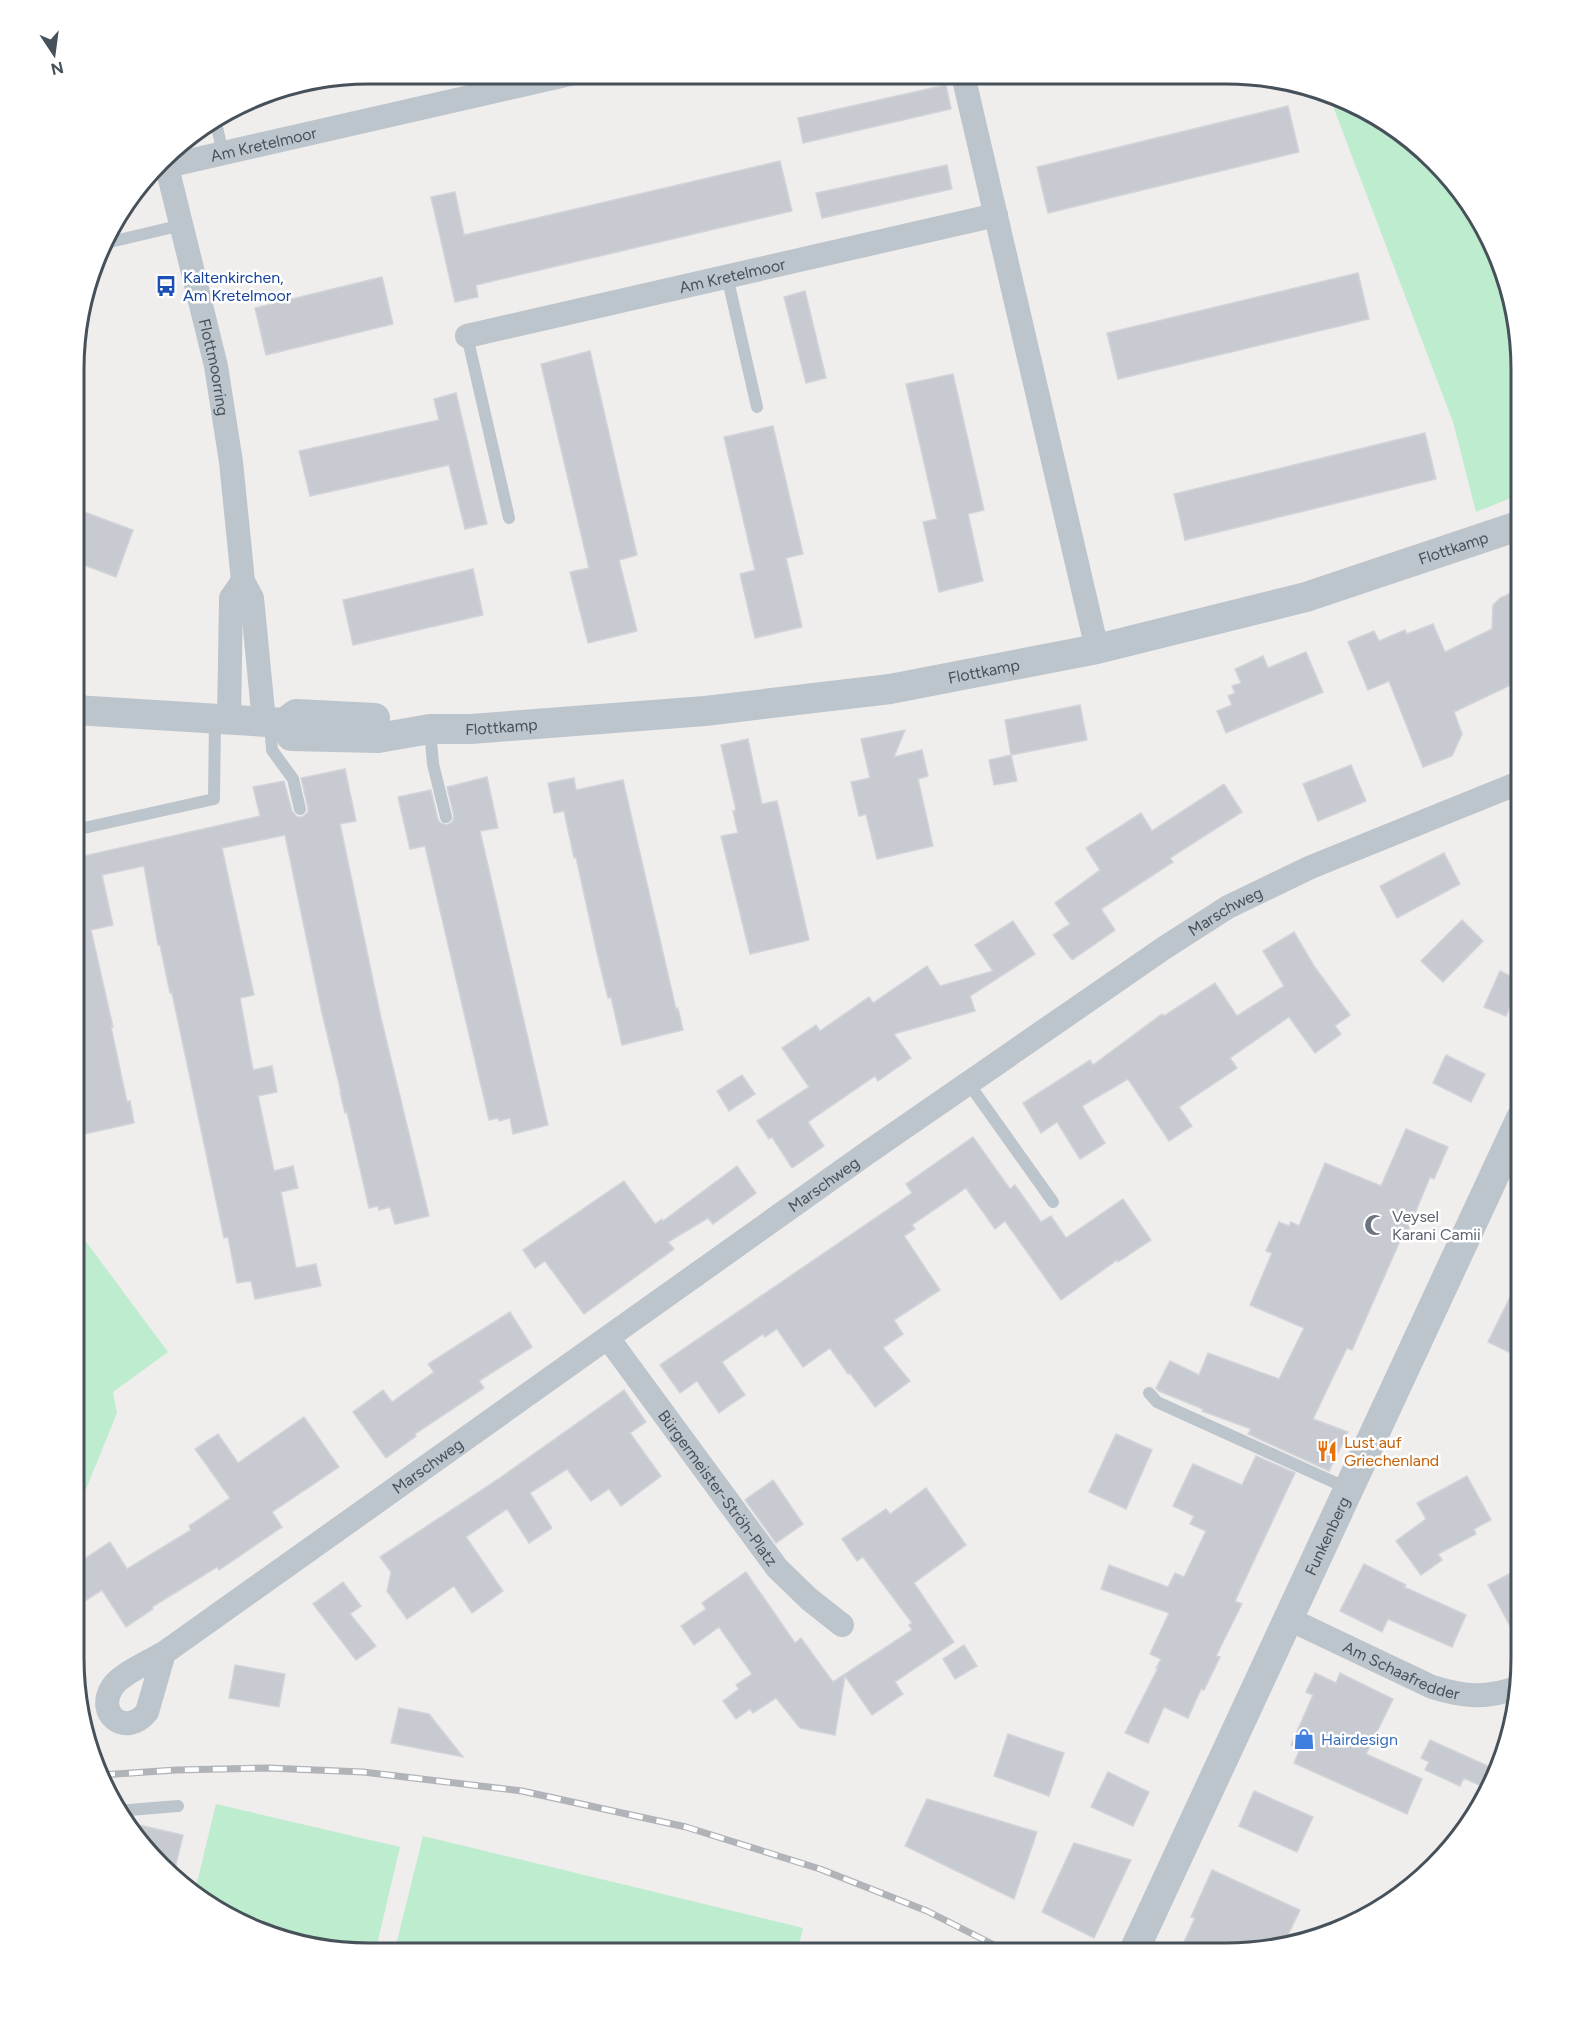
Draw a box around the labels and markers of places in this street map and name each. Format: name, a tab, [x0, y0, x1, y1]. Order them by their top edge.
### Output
place label: Kaltenkirchen, Am Kretelmoor	[183, 268, 292, 305]
bus stop icon: Kaltenkirchen, Am Kretelmoor	[154, 274, 178, 298]
place label: Veysel Karani Camii	[1392, 1207, 1481, 1244]
mosque icon: Veysel Karani Camii	[1363, 1213, 1387, 1237]
place label: Lust auf Griechenland	[1344, 1433, 1439, 1470]
restaurant icon: Lust auf Griechenland	[1315, 1439, 1339, 1463]
shop icon: Hairdesign	[1292, 1727, 1316, 1751]
place label: Hairdesign	[1321, 1730, 1398, 1749]

